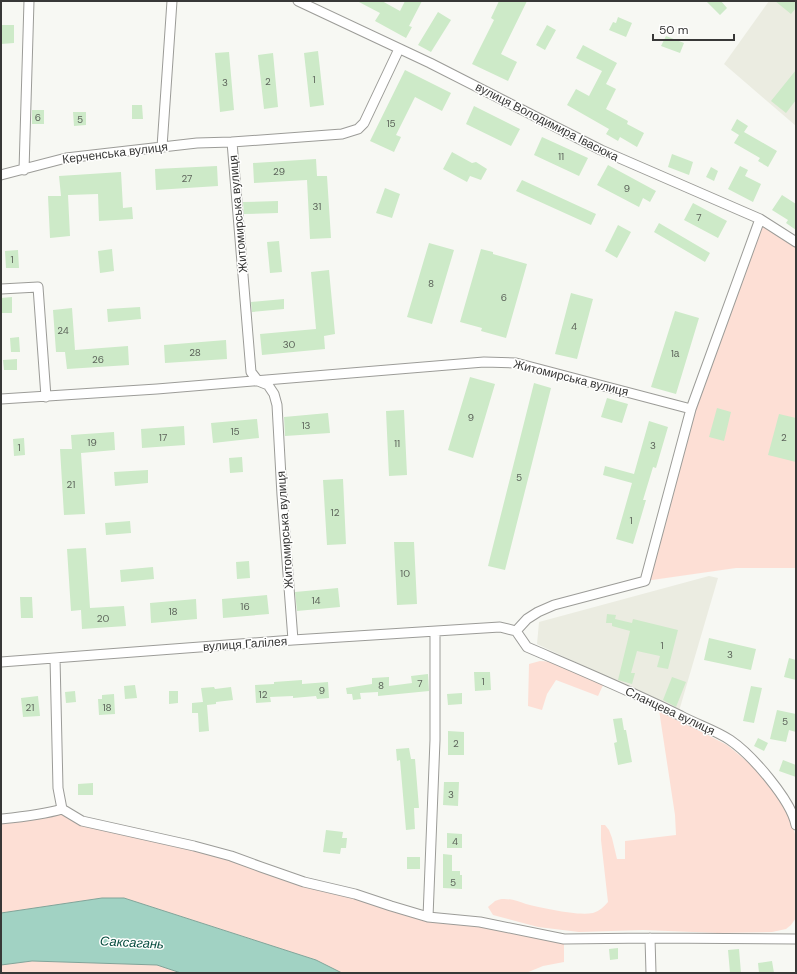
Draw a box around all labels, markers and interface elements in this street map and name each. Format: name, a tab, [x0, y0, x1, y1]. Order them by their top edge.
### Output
scale bar	[653, 16, 734, 42]
text: 50 m	[659, 22, 688, 38]
house number: 1	[312, 73, 316, 86]
house number: 2	[265, 75, 271, 88]
house number: 3	[222, 76, 228, 89]
street label: вулиця Володимира Івасюка	[473, 79, 622, 165]
house number: 6	[35, 111, 41, 124]
house number: 5	[77, 113, 83, 126]
house number: 15	[386, 117, 396, 130]
street label: Керченська вулиця	[61, 139, 169, 167]
house number: 11	[558, 150, 564, 163]
street label: Житомирська вулиця	[225, 155, 251, 273]
house number: 29	[273, 165, 285, 178]
house number: 27	[182, 172, 192, 185]
house number: 9	[624, 182, 630, 195]
house number: 31	[313, 200, 321, 213]
house number: 7	[696, 211, 702, 224]
house number: 1	[10, 253, 14, 266]
house number: 8	[428, 277, 434, 290]
house number: 6	[501, 291, 507, 304]
house number: 4	[571, 320, 577, 333]
house number: 24	[57, 324, 69, 337]
house number: 30	[283, 338, 296, 351]
house number: 28	[189, 346, 201, 359]
house number: 1а	[671, 347, 680, 360]
house number: 26	[92, 353, 104, 366]
street label: Житомирська вулиця	[512, 356, 630, 400]
house number: 9	[468, 411, 474, 424]
house number: 13	[301, 419, 311, 432]
house number: 15	[230, 425, 240, 438]
house number: 17	[159, 431, 167, 444]
house number: 2	[781, 431, 787, 444]
house number: 19	[87, 436, 97, 449]
house number: 11	[394, 437, 400, 450]
house number: 3	[650, 439, 656, 452]
house number: 1	[17, 441, 21, 454]
street label: Житомирська вулиця	[273, 471, 297, 589]
house number: 5	[516, 471, 522, 484]
house number: 21	[67, 478, 75, 491]
house number: 12	[331, 506, 340, 519]
house number: 1	[629, 514, 633, 527]
house number: 10	[400, 567, 410, 580]
house number: 14	[311, 594, 321, 607]
house number: 16	[240, 600, 250, 613]
house number: 18	[168, 605, 178, 618]
house number: 20	[97, 612, 109, 625]
street label: вулиця Галілея	[202, 633, 288, 655]
house number: 1	[660, 639, 664, 652]
house number: 3	[727, 648, 733, 661]
house number: 1	[481, 675, 485, 688]
house number: 7	[417, 677, 423, 690]
house number: 8	[378, 679, 384, 692]
street label: Сланцева вулиця	[622, 683, 718, 739]
house number: 9	[319, 684, 325, 697]
house number: 12	[259, 688, 268, 701]
house number: 21	[26, 701, 34, 714]
house number: 18	[102, 701, 112, 714]
house number: 5	[782, 715, 788, 728]
house number: 2	[453, 737, 459, 750]
house number: 3	[448, 788, 454, 801]
house number: 4	[452, 835, 458, 848]
house number: 5	[450, 876, 456, 889]
water label: Саксагань	[100, 932, 165, 953]

